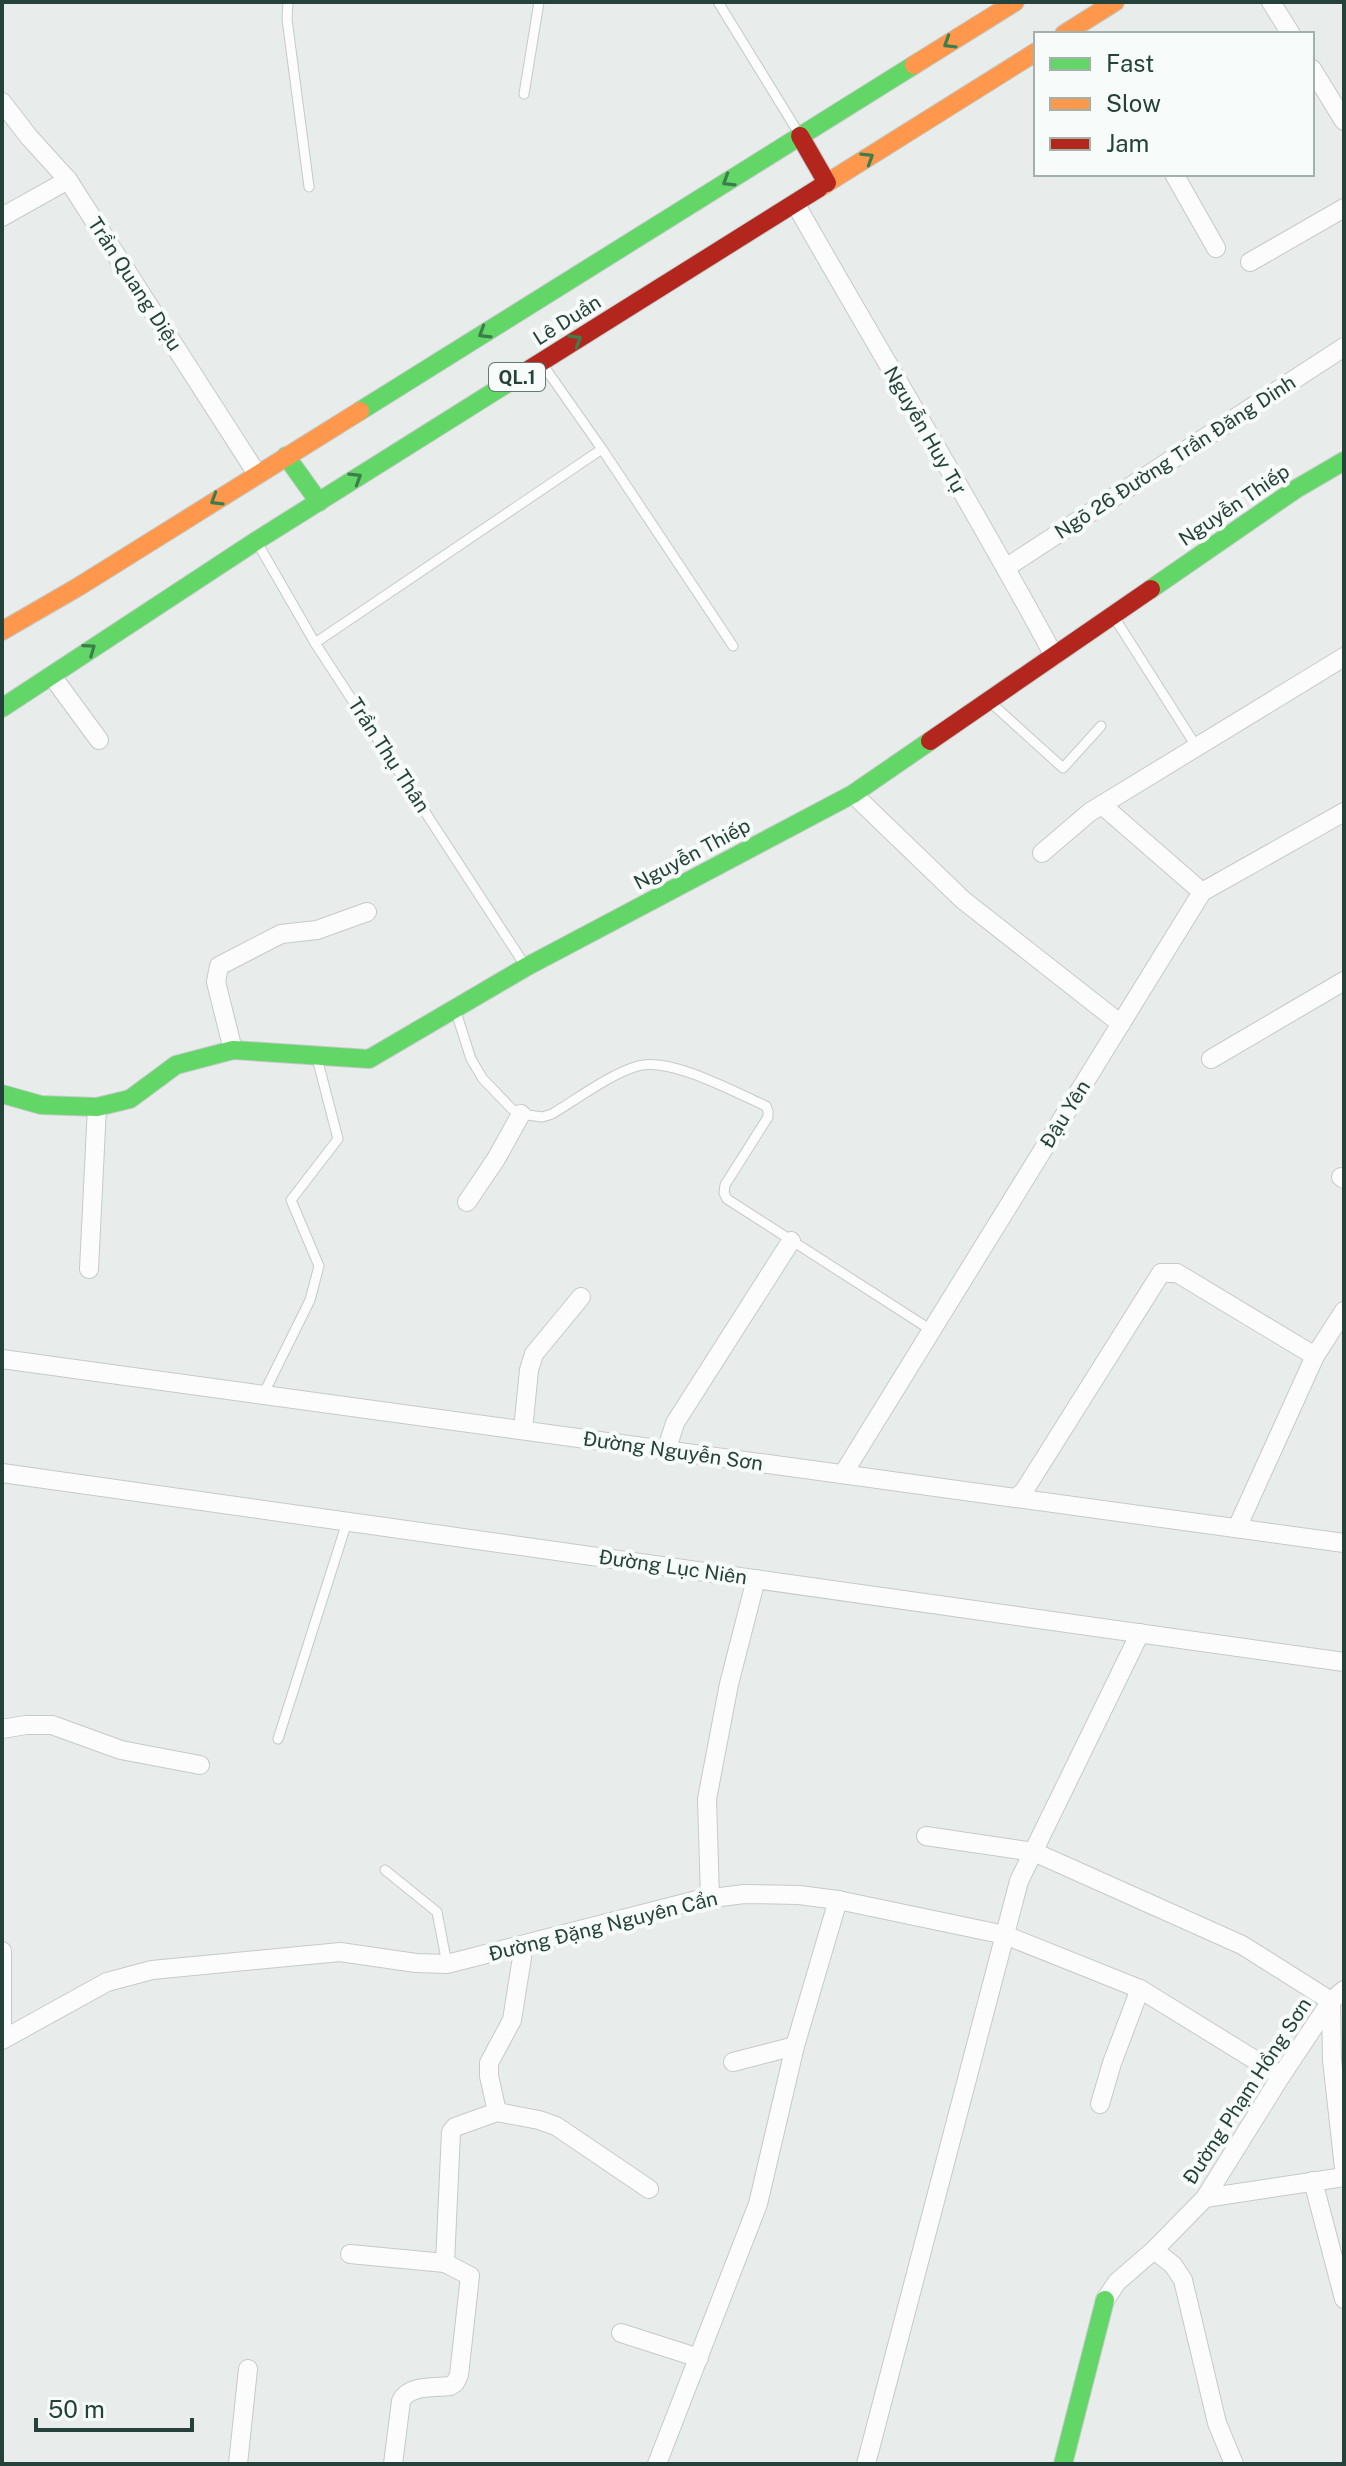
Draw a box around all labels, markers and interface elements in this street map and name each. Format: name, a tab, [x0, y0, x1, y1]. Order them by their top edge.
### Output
legend	[1034, 32, 1314, 176]
one-way arrow	[943, 34, 958, 49]
text: Fast	[1106, 49, 1154, 77]
text: Slow	[1106, 89, 1161, 117]
text: Jam	[1106, 129, 1149, 157]
one-way arrow	[859, 152, 874, 167]
one-way arrow	[722, 171, 737, 186]
street label: Trần Quang Diệu	[83, 213, 187, 355]
street label: Lê Duẩn	[529, 290, 605, 350]
one-way arrow	[478, 323, 493, 338]
one-way arrow	[568, 335, 582, 350]
street label: Nguyễn Huy Tự	[879, 362, 971, 498]
road number: QL.1	[489, 363, 545, 391]
street label: Ngõ 26 Đường Trần Đăng Dinh	[1050, 370, 1300, 544]
street label: Nguyễn Thiếp	[1174, 459, 1294, 551]
one-way arrow	[347, 473, 362, 488]
one-way arrow	[210, 490, 224, 505]
one-way arrow	[81, 644, 96, 659]
street label: Trần Thụ Thân	[343, 693, 435, 817]
street label: Nguyễn Thiếp	[630, 813, 754, 895]
street label: Đậu Yên	[1035, 1076, 1095, 1152]
street label: Đường Nguyễn Sơn	[581, 1426, 765, 1476]
street label: Đường Lục Niên	[597, 1545, 749, 1589]
street label: Đường Đặng Nguyên Cẩn	[486, 1886, 720, 1966]
street label: Đường Phạm Hồng Sơn	[1178, 1993, 1316, 2189]
scale bar	[36, 2382, 192, 2432]
text: 50 m	[48, 2395, 105, 2423]

